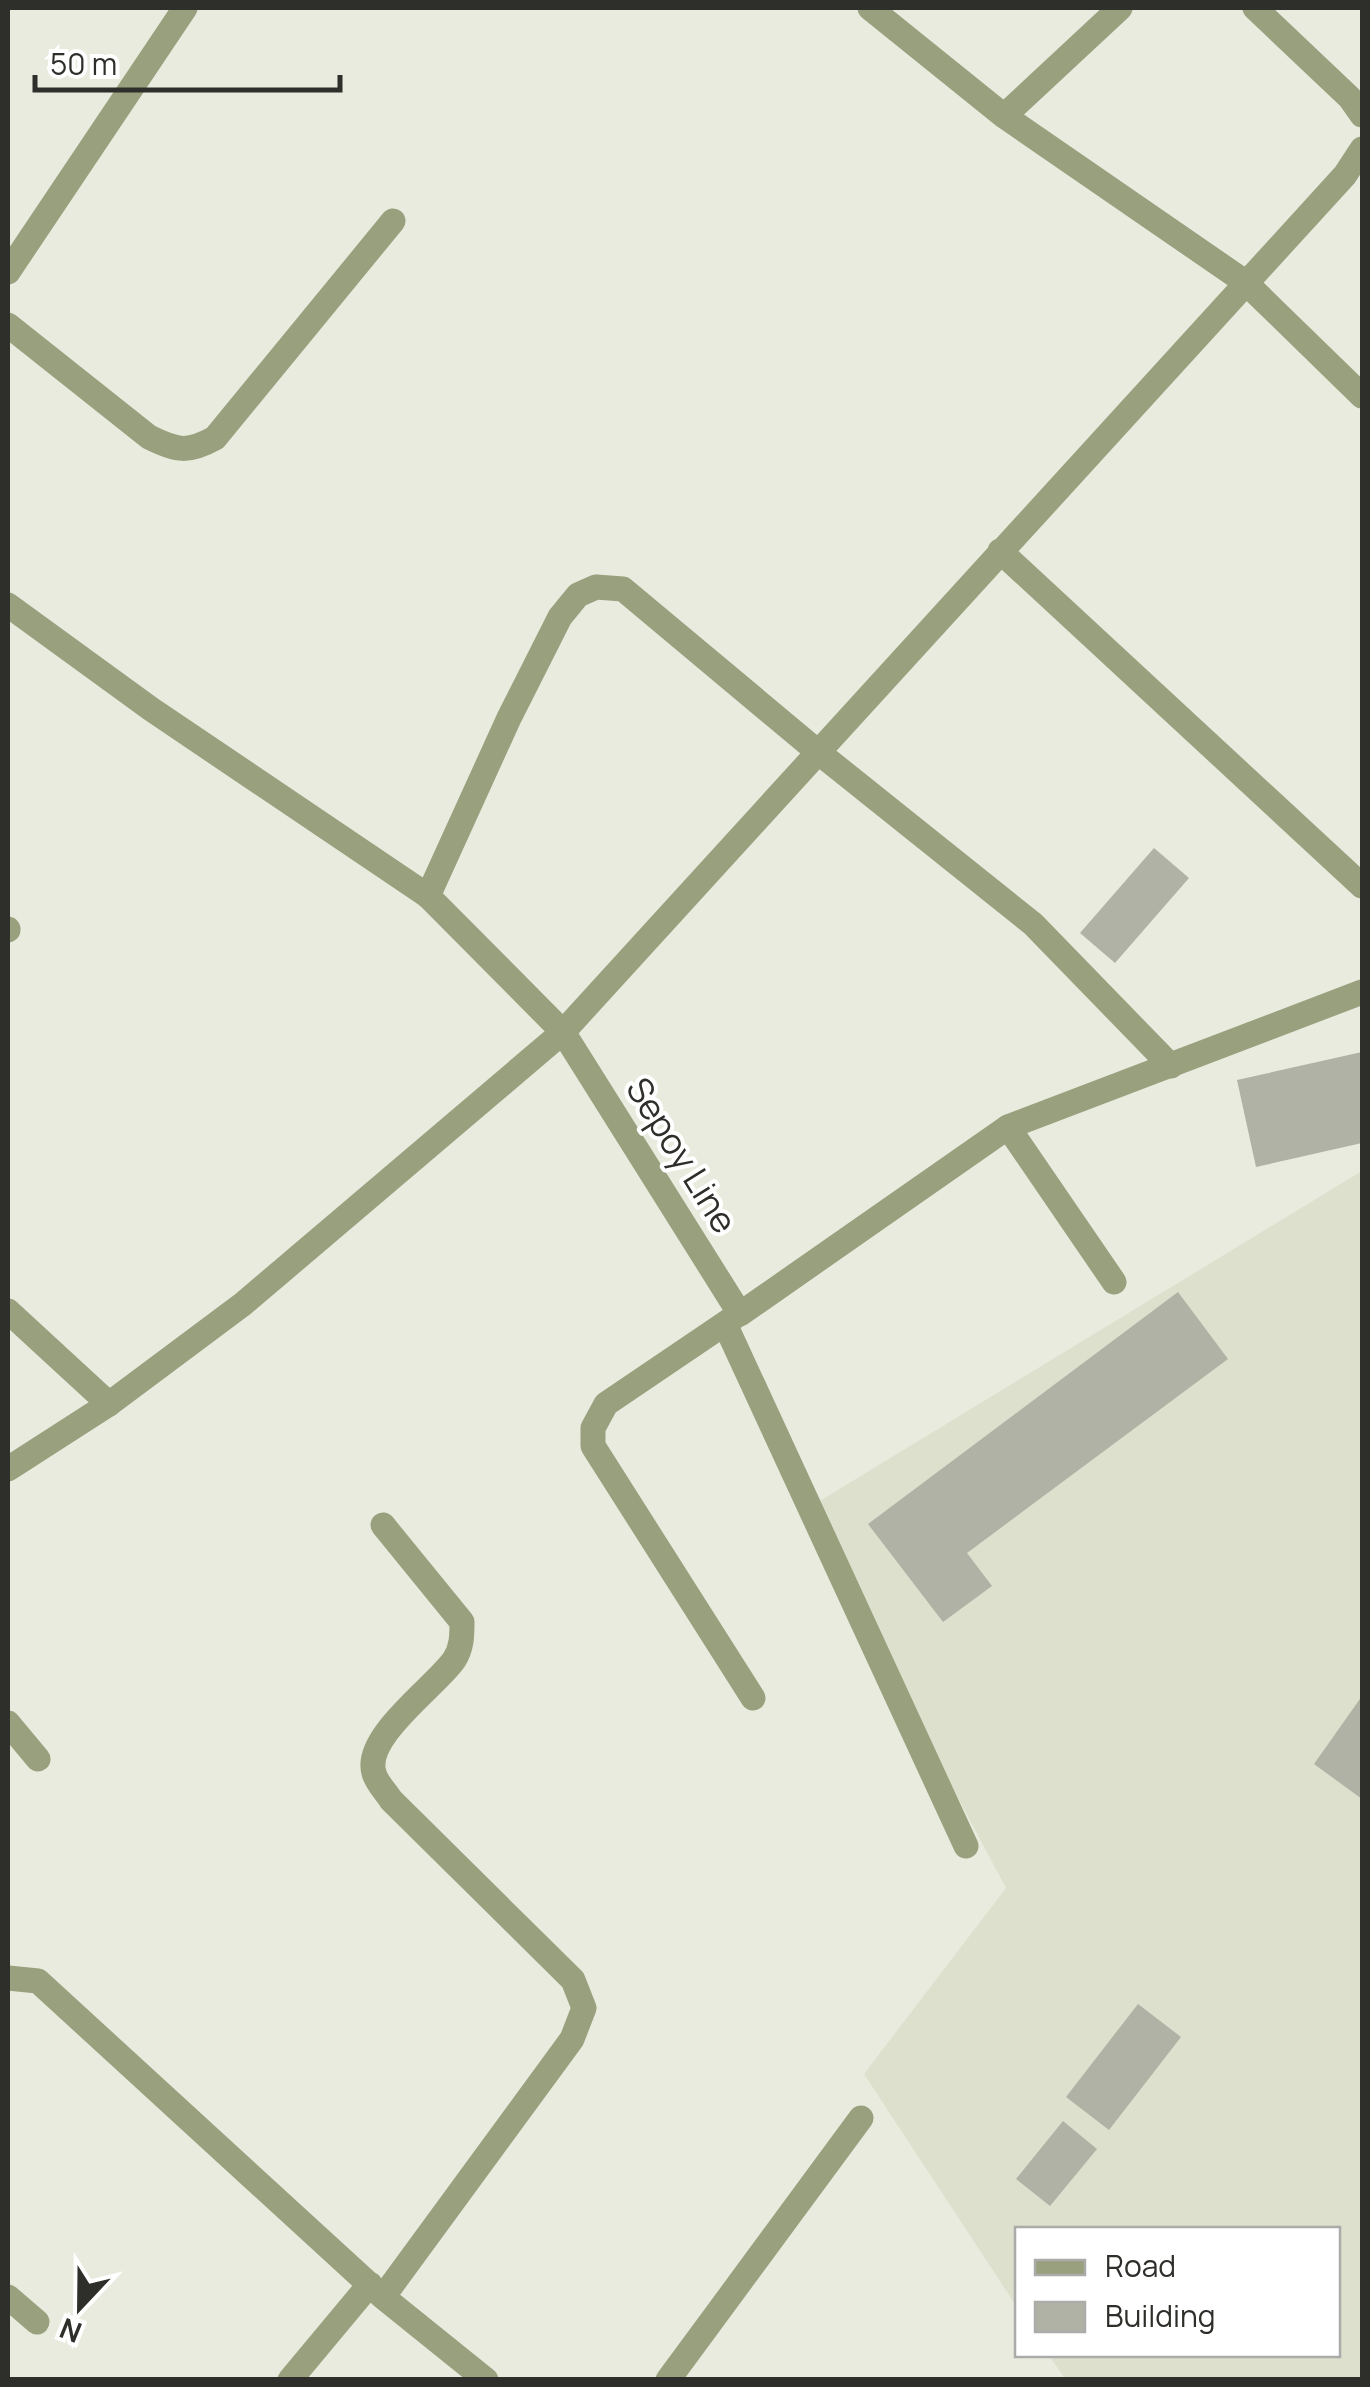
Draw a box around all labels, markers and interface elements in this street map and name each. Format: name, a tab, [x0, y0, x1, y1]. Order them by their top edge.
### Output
scale bar	[35, 30, 340, 92]
text: 50 m	[50, 43, 117, 84]
street label: Sepoy Line	[615, 1068, 749, 1242]
legend	[1015, 2227, 1340, 2357]
text: Road	[1105, 2245, 1176, 2286]
north arrow	[30, 2257, 130, 2357]
text: Building	[1105, 2295, 1216, 2336]
text: N	[54, 2310, 87, 2352]

